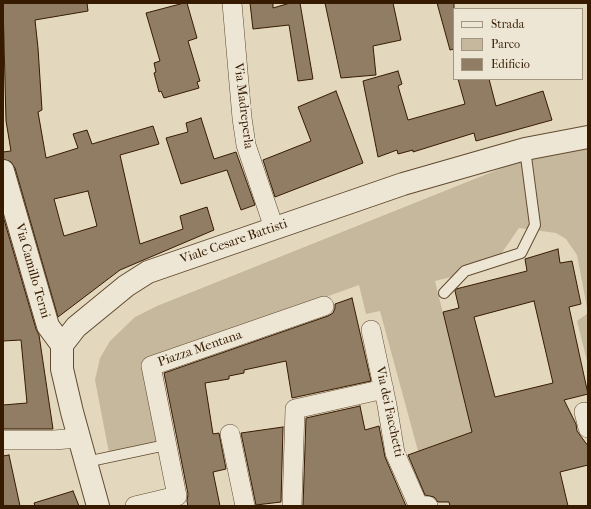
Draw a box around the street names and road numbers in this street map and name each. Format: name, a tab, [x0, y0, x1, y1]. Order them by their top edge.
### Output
street label: Via Madreperla	[230, 62, 256, 150]
street label: Viale Cesare Battisti	[178, 216, 290, 268]
street label: Via Camillo Terni	[11, 222, 53, 320]
street label: Piazza Mentana	[156, 327, 244, 371]
street label: Via dei Facchetti	[372, 365, 406, 459]

